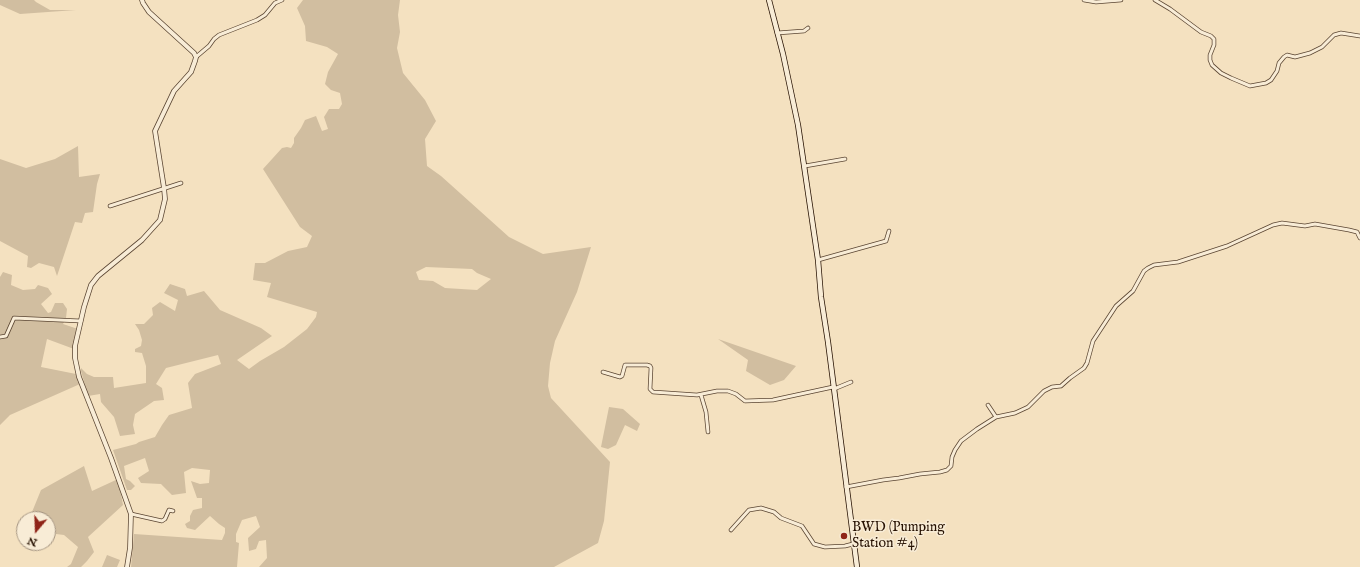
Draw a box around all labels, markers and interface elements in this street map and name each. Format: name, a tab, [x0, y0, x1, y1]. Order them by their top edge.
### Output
north arrow	[16, 511, 56, 551]
place label: BWD (Pumping Station #4)	[852, 520, 945, 552]
marker: BWD (Pumping Station #4)	[839, 531, 849, 541]
text: N	[26, 533, 39, 550]

